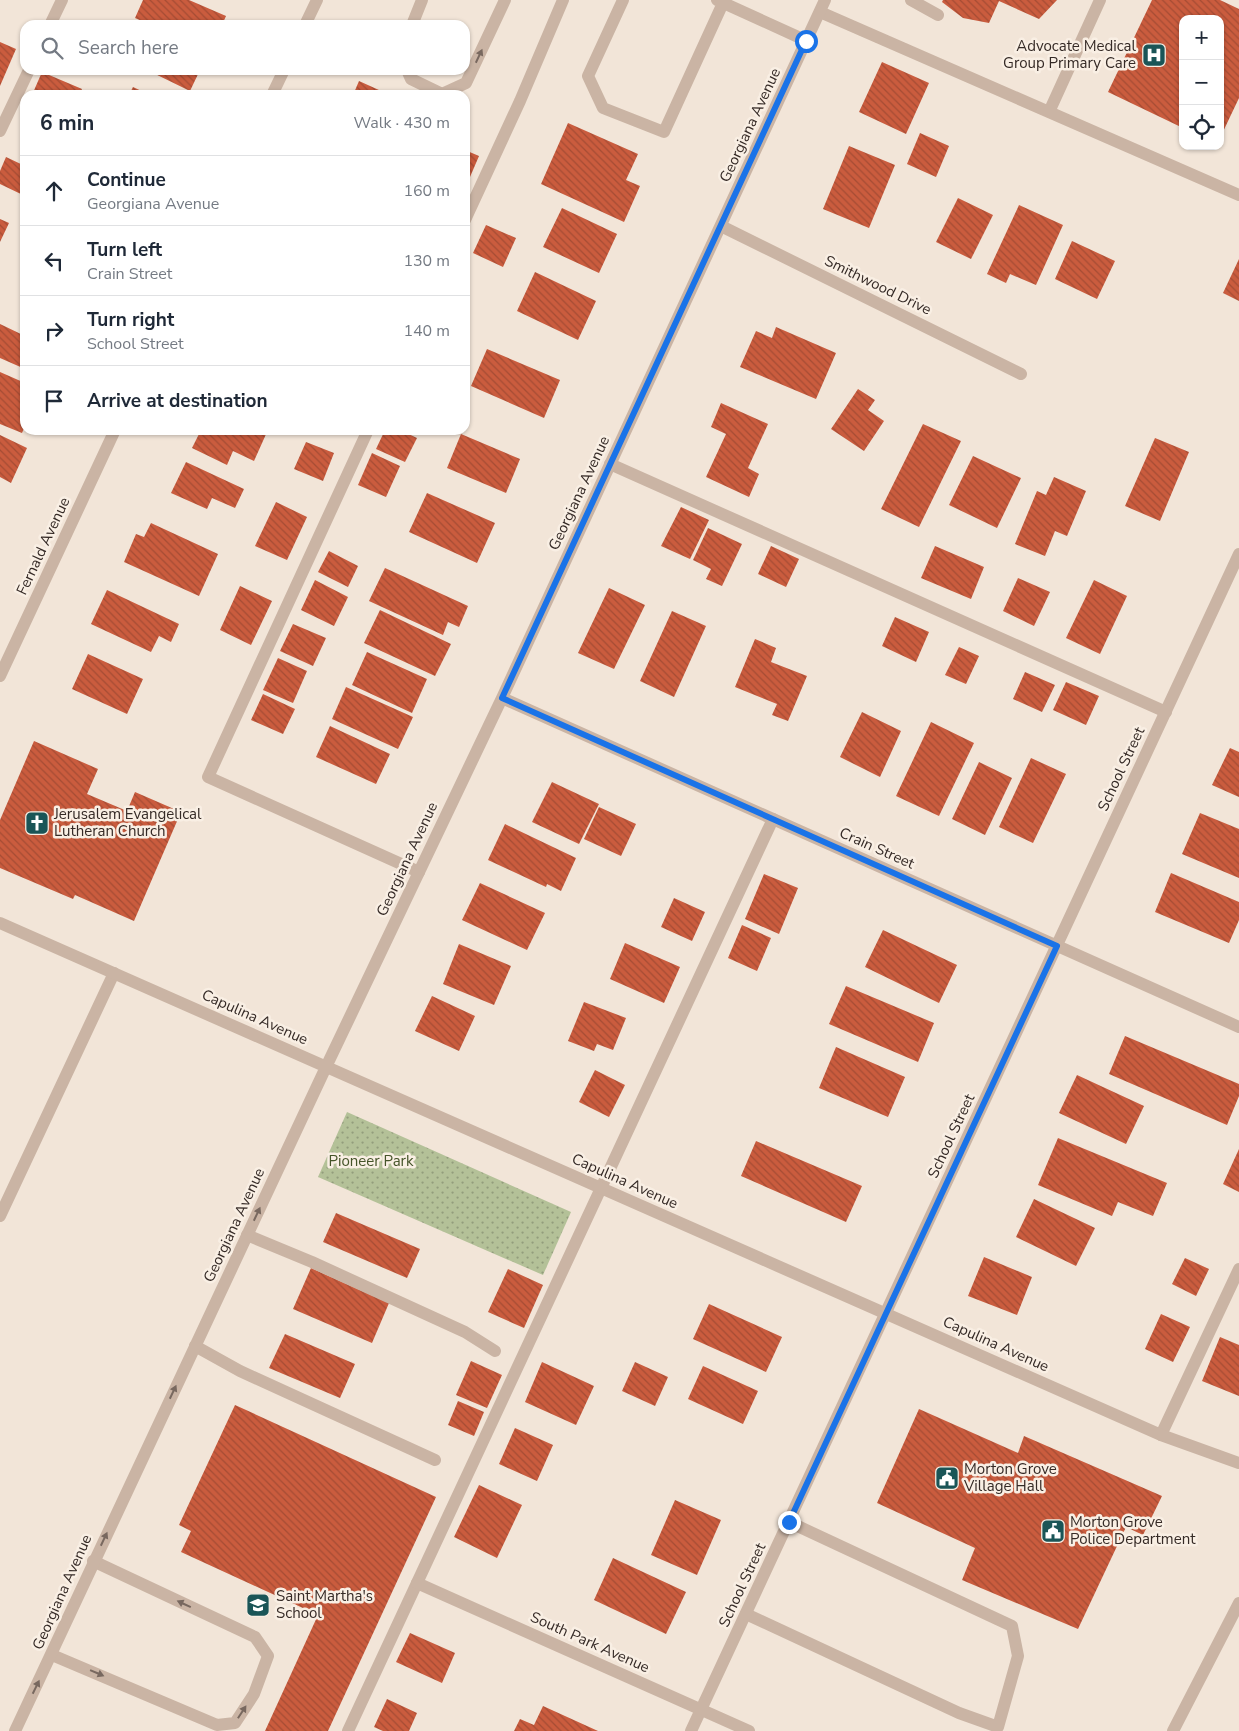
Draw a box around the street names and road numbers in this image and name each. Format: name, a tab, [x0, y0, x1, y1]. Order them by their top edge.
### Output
street label: Georgiana Avenue	[715, 65, 785, 185]
street label: Smithwood Drive	[821, 250, 935, 320]
street label: Georgiana Avenue	[544, 433, 614, 553]
street label: Fernald Avenue	[12, 494, 74, 598]
street label: School Street	[1093, 723, 1150, 814]
street label: Georgiana Avenue	[372, 799, 442, 919]
street label: Crain Street	[836, 823, 918, 874]
street label: Capulina Avenue	[199, 985, 311, 1049]
street label: School Street	[923, 1090, 980, 1181]
street label: Capulina Avenue	[569, 1149, 681, 1213]
street label: Georgiana Avenue	[199, 1165, 269, 1285]
street label: Capulina Avenue	[940, 1312, 1052, 1376]
street label: Georgiana Avenue	[28, 1531, 96, 1653]
street label: School Street	[714, 1539, 771, 1630]
street label: South Park Avenue	[527, 1607, 653, 1677]

